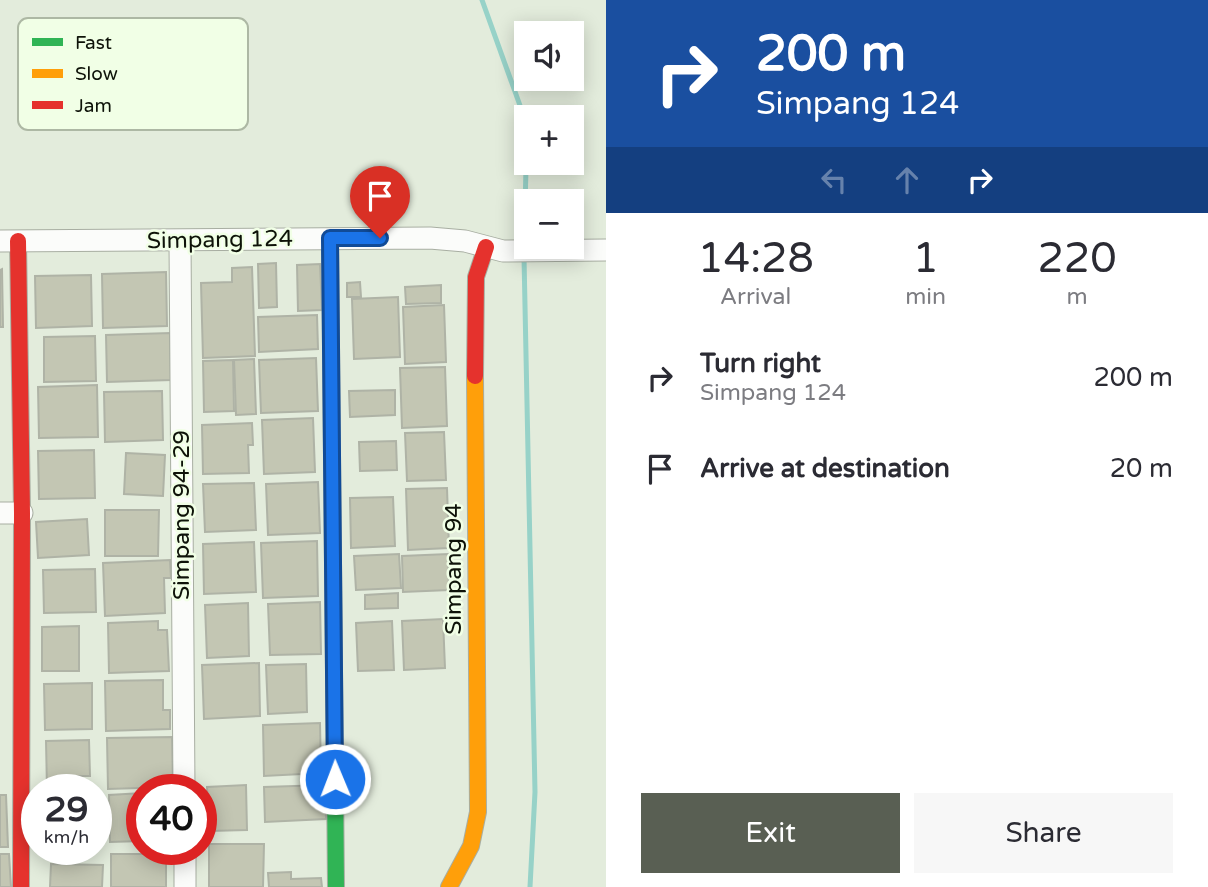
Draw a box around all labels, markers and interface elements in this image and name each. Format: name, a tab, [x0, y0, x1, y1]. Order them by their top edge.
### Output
legend	[18, 18, 248, 130]
map controls	[514, 21, 584, 259]
button: sound	[514, 21, 584, 91]
text: 200 m	[756, 25, 906, 84]
icon: right	[641, 28, 732, 119]
text: Fast	[75, 32, 112, 54]
text: Slow	[75, 63, 118, 85]
text: Simpang 124	[756, 85, 959, 123]
text: Jam	[75, 95, 112, 117]
button: +	[514, 105, 584, 175]
icon: left	[815, 161, 853, 199]
icon: ahead	[888, 161, 926, 199]
icon: right	[961, 161, 999, 199]
pin	[350, 166, 410, 238]
icon: arrive	[361, 177, 399, 215]
button: −	[514, 189, 584, 259]
street label: Simpang 124	[147, 225, 293, 255]
text: 14:28	[697, 233, 814, 284]
text: 1	[912, 233, 939, 284]
text: 220	[1037, 233, 1117, 284]
text: Arrival	[720, 283, 791, 311]
text: min	[905, 283, 946, 311]
text: m	[1066, 283, 1088, 311]
text: Turn right	[700, 348, 821, 379]
icon: right	[641, 359, 679, 397]
text: 200 m	[1093, 362, 1173, 393]
text: Simpang 124	[700, 379, 846, 407]
street label: Simpang 94-29	[168, 430, 196, 600]
icon: arrive	[641, 450, 679, 488]
text: Arrive at destination	[700, 453, 950, 484]
text: 20 m	[1110, 453, 1173, 484]
street label: Simpang 94	[440, 503, 468, 635]
position arrow	[298, 742, 372, 816]
speed limit sign: 40	[126, 774, 217, 865]
text: 29	[45, 789, 88, 831]
button: Exit	[641, 793, 900, 873]
button: Share	[914, 793, 1173, 873]
text: km/h	[44, 826, 89, 848]

